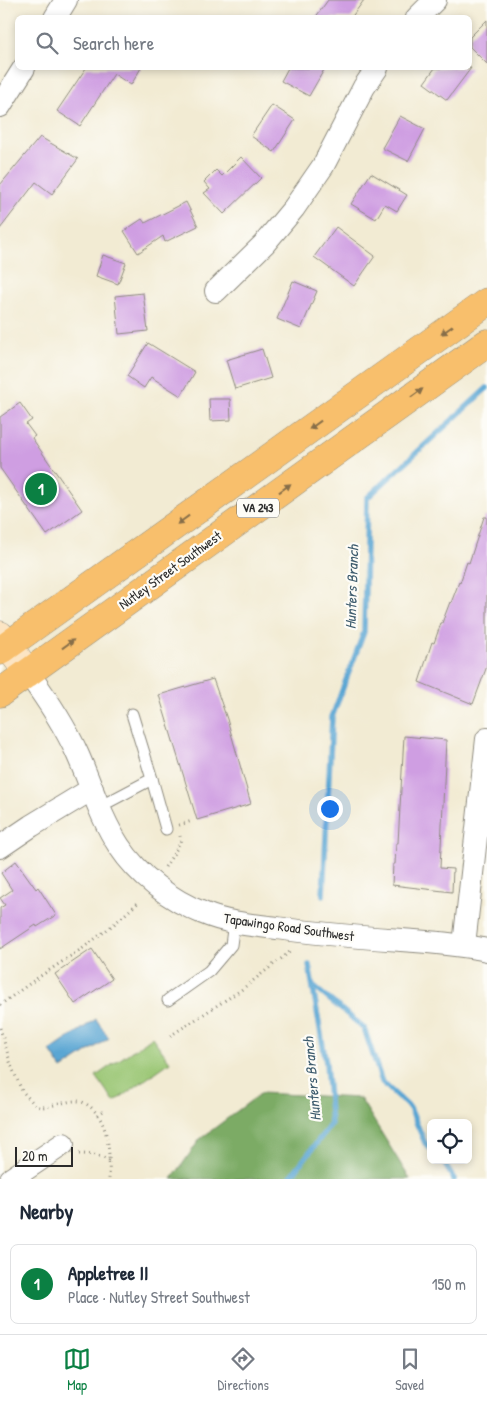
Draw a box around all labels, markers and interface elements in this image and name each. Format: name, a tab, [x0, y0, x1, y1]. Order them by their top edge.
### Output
search box	[15, 15, 472, 70]
icon: search	[33, 29, 61, 57]
text: Search here	[73, 30, 154, 56]
one-way arrow	[440, 325, 454, 335]
one-way arrow	[410, 388, 424, 398]
one-way arrow	[309, 419, 322, 430]
pin: 1	[25, 470, 57, 508]
one-way arrow	[278, 483, 292, 493]
road number: VA 243	[237, 498, 279, 518]
one-way arrow	[177, 514, 190, 525]
street label: Nutley Street Southwest	[114, 526, 226, 614]
water label: Hunters Branch	[340, 543, 364, 629]
one-way arrow	[61, 639, 75, 649]
your location	[317, 796, 343, 822]
street label: Tapawingo Road Southwest	[223, 908, 356, 946]
water label: Hunters Branch	[297, 1035, 326, 1122]
map controls	[427, 1119, 472, 1164]
button: locate	[427, 1119, 472, 1164]
scale bar	[15, 1144, 72, 1167]
text: 20 m	[22, 1146, 48, 1165]
text: Nearby	[20, 1197, 73, 1226]
text: Appletree II	[68, 1260, 148, 1286]
text: 1	[34, 1273, 40, 1295]
text: 150 m	[432, 1273, 466, 1295]
text: Place · Nutley Street Southwest	[68, 1286, 250, 1308]
tab: Map	[63, 1345, 91, 1394]
tab: Directions	[217, 1345, 269, 1394]
tab: Saved	[395, 1345, 424, 1394]

